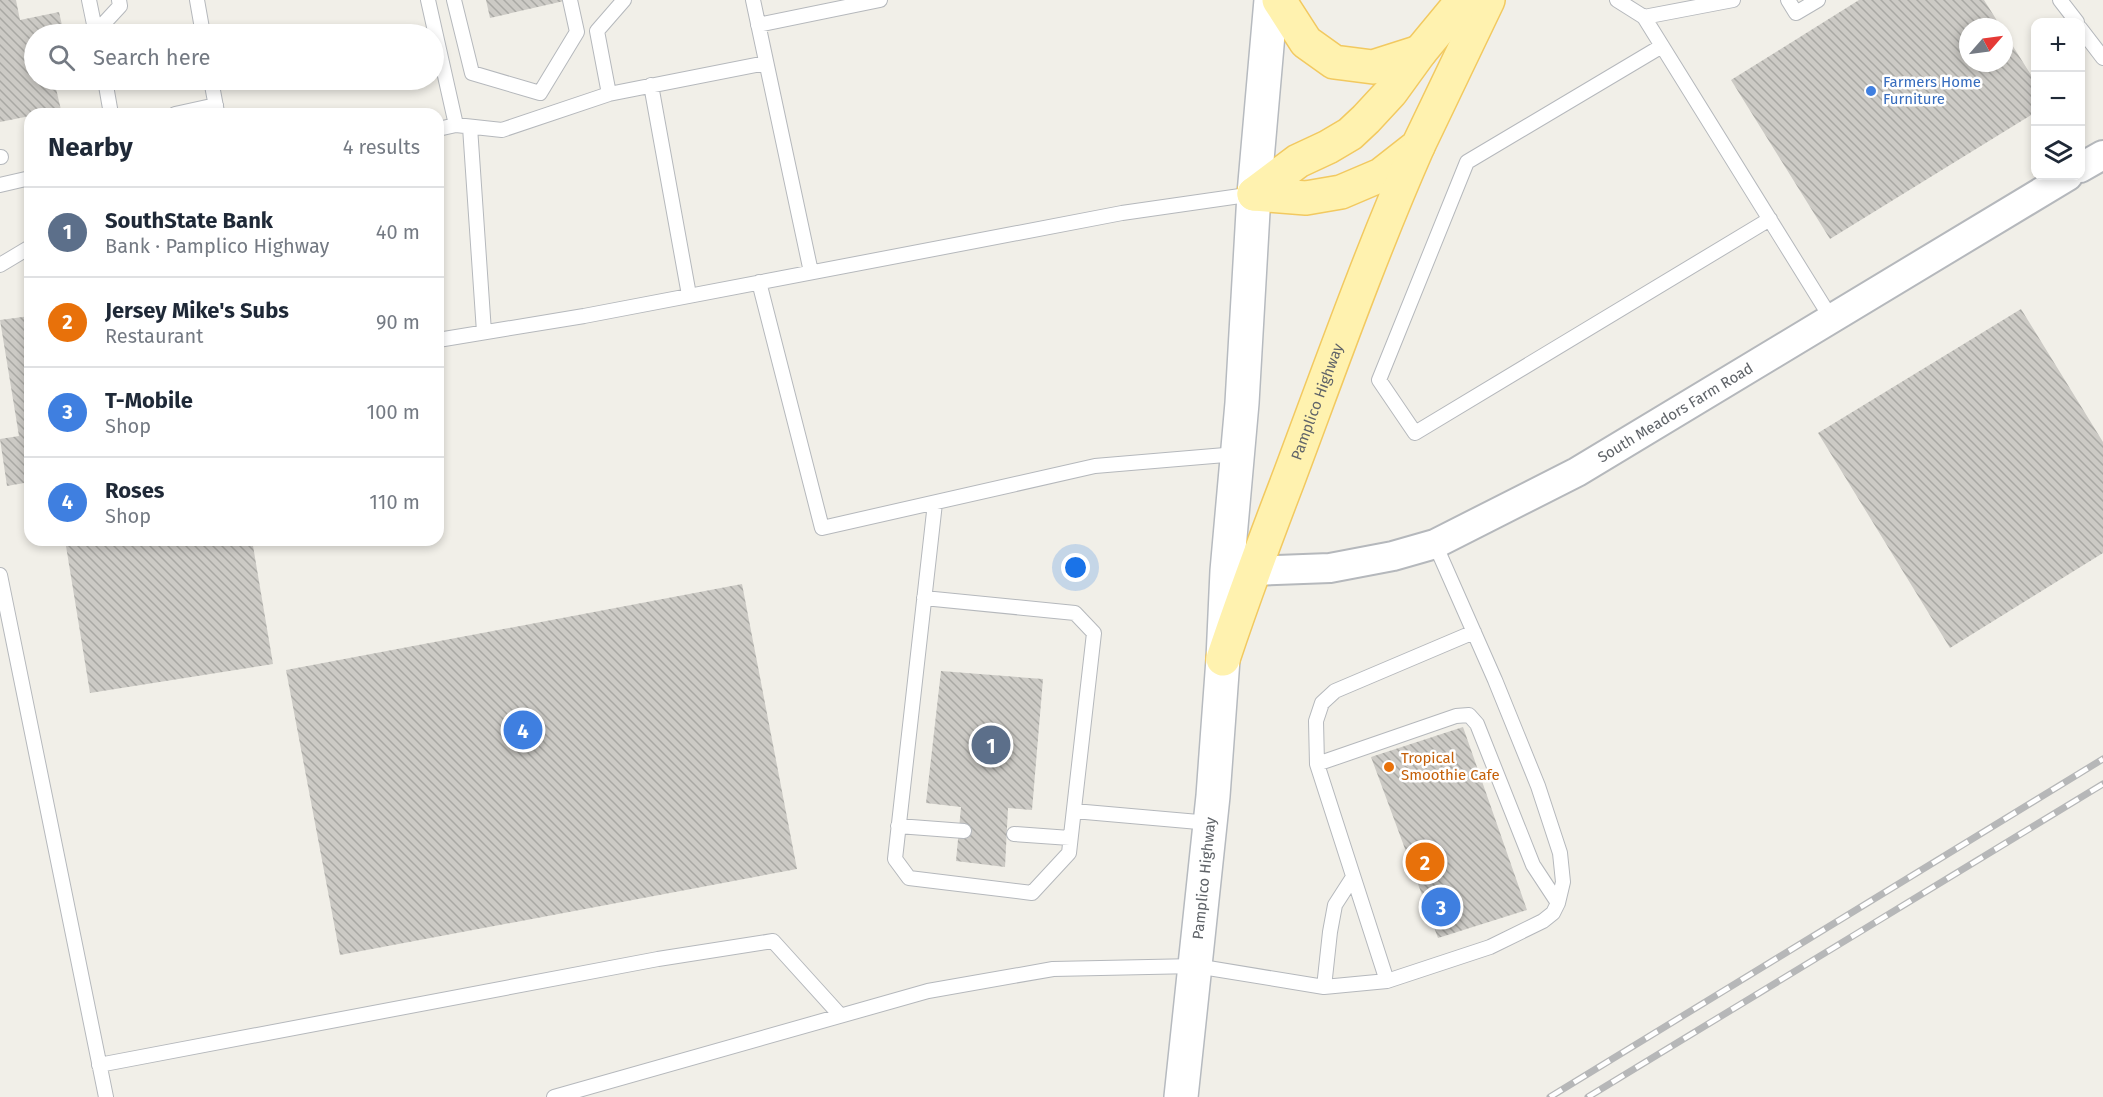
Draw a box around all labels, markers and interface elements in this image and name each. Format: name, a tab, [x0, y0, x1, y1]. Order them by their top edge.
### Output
north arrow	[1959, 18, 2013, 72]
map controls	[2031, 18, 2085, 180]
button: +	[2031, 18, 2085, 72]
search box	[24, 24, 444, 90]
icon: search	[45, 41, 78, 74]
text: Search here	[93, 44, 211, 71]
button: −	[2031, 72, 2085, 126]
place label: Farmers Home Furniture	[1883, 73, 1981, 108]
marker: Farmers Home Furniture	[1864, 84, 1878, 98]
button: layers	[2031, 126, 2085, 180]
text: Nearby	[48, 132, 133, 163]
text: 4 results	[343, 135, 420, 159]
text: SouthState Bank	[105, 207, 273, 234]
text: 1	[63, 220, 72, 244]
text: 40 m	[376, 220, 420, 244]
text: Bank · Pamplico Highway	[105, 234, 329, 258]
text: Jersey Mike's Subs	[105, 297, 289, 324]
text: 2	[62, 310, 73, 334]
text: 90 m	[376, 310, 420, 334]
text: Restaurant	[105, 324, 203, 348]
street label: Pamplico Highway	[1287, 340, 1347, 463]
street label: South Meadors Farm Road	[1595, 359, 1756, 466]
text: T-Mobile	[105, 387, 193, 414]
text: 3	[62, 400, 73, 424]
text: 100 m	[367, 400, 420, 424]
text: Shop	[105, 414, 151, 438]
text: Roses	[105, 477, 165, 504]
text: 4	[62, 490, 73, 514]
text: 110 m	[369, 490, 420, 514]
text: Shop	[105, 504, 151, 528]
your location	[1061, 553, 1090, 582]
pin: 4	[504, 708, 542, 752]
pin: 1	[972, 722, 1010, 768]
place label: Tropical Smoothie Cafe	[1401, 749, 1500, 784]
marker: Tropical Smoothie Cafe	[1382, 760, 1396, 774]
street label: Pamplico Highway	[1189, 815, 1220, 940]
pin: 2	[1406, 840, 1444, 884]
pin: 3	[1422, 884, 1460, 930]

